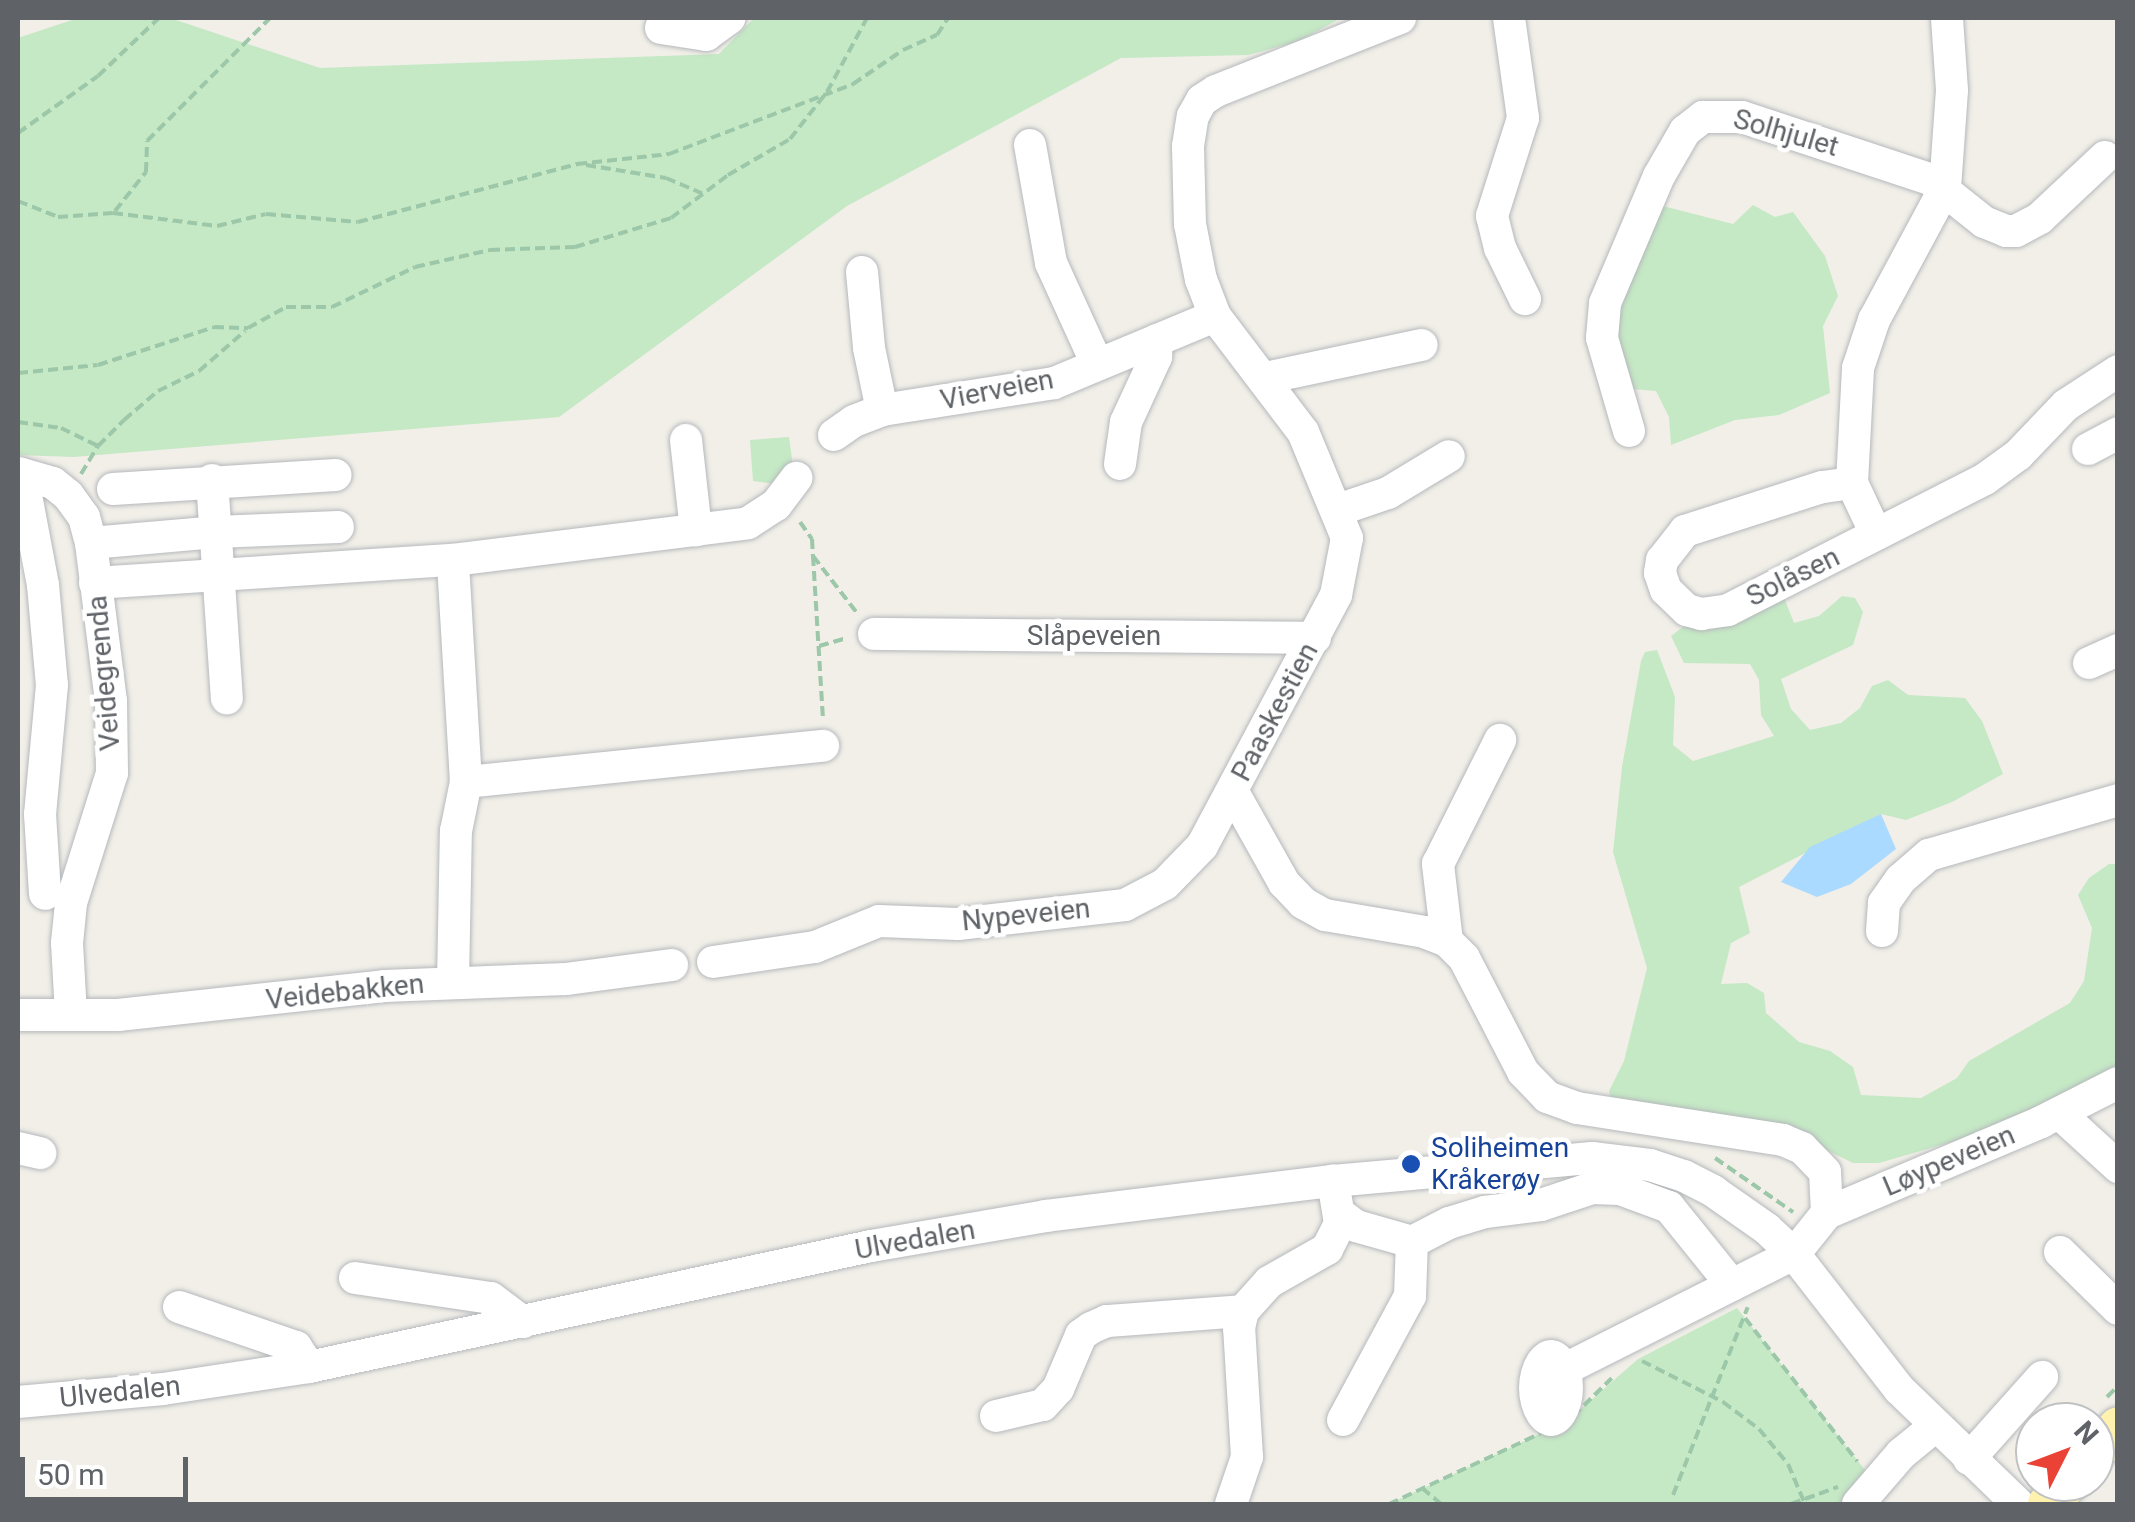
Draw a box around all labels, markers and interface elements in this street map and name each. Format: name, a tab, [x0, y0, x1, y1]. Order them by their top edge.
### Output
street label: Solhjulet	[1730, 102, 1842, 164]
street label: Vierveien	[938, 363, 1056, 417]
street label: Solåsen	[1741, 540, 1845, 614]
street label: Veidegrenda	[80, 594, 128, 752]
street label: Slåpeveien	[1027, 619, 1161, 653]
street label: Paaskestien	[1225, 637, 1325, 787]
street label: Nypeveien	[960, 892, 1092, 938]
street label: Veidebakken	[264, 967, 426, 1017]
street label: Løypeveien	[1878, 1118, 2020, 1204]
place label: Soliheimen Kråkerøy	[1431, 1131, 1569, 1197]
marker: Soliheimen Kråkerøy	[1400, 1153, 1422, 1175]
street label: Ulvedalen	[852, 1213, 978, 1267]
street label: Ulvedalen	[58, 1369, 182, 1415]
north arrow	[2015, 1402, 2115, 1502]
text: N	[2067, 1415, 2105, 1451]
scale bar	[25, 1437, 192, 1499]
text: 50 m	[37, 1457, 104, 1492]

